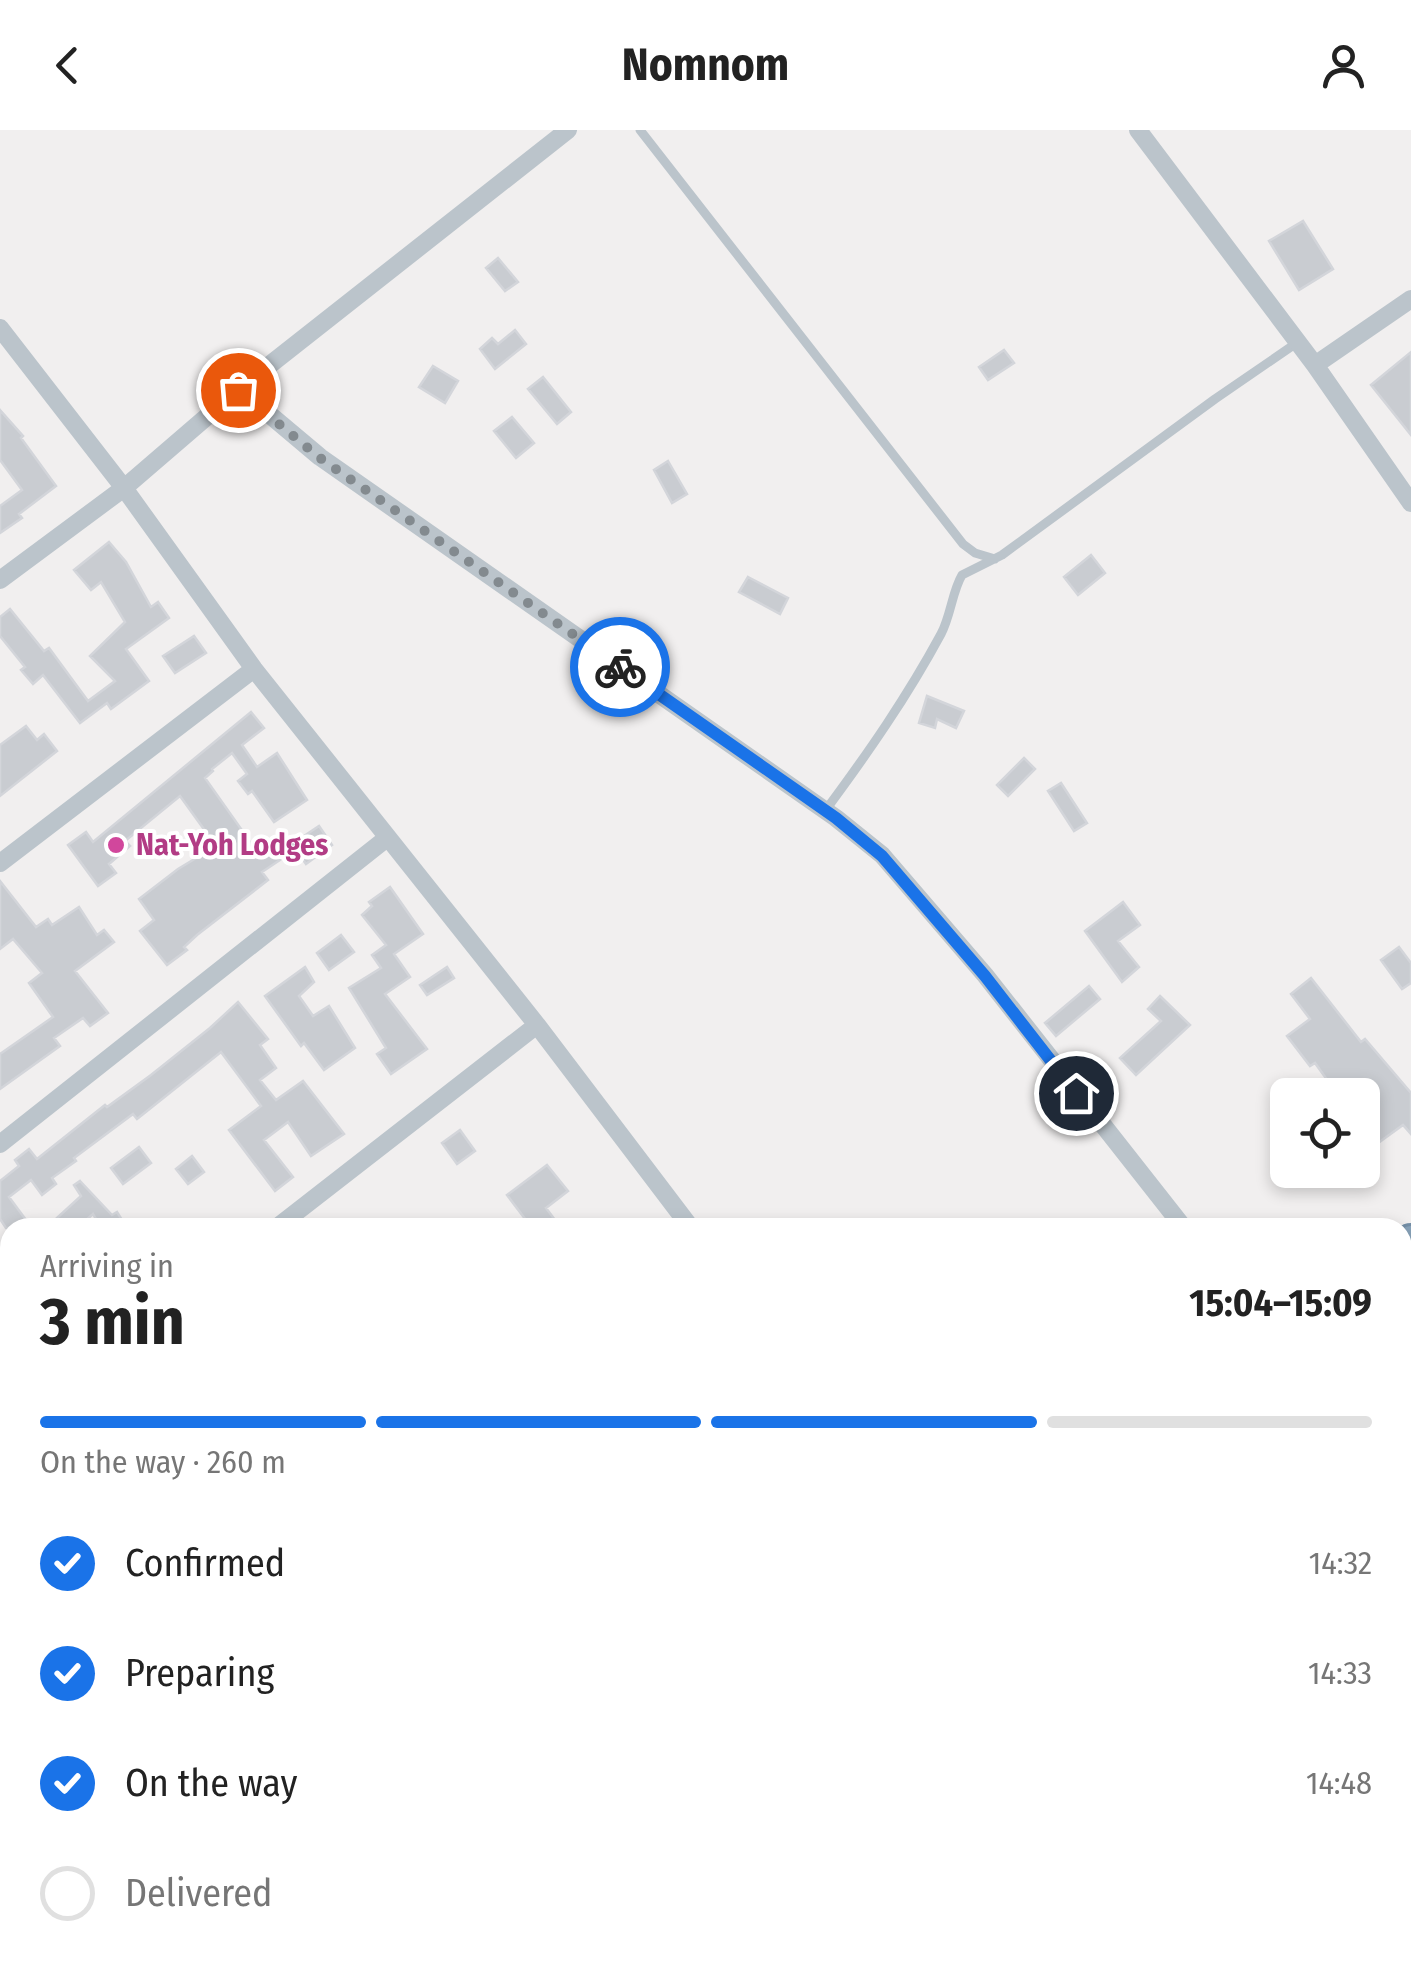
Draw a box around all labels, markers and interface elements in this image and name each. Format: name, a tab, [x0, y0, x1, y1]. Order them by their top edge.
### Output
icon: back	[40, 38, 95, 93]
text: Nomnom	[622, 38, 789, 92]
icon: person	[1316, 38, 1371, 93]
pin	[196, 348, 281, 433]
icon: bag	[211, 363, 266, 418]
courier	[570, 617, 670, 717]
icon: bike	[593, 640, 648, 695]
place label: Nat-Yoh Lodges	[136, 827, 328, 863]
marker: Nat-Yoh Lodges	[105, 834, 127, 856]
pin	[1034, 1051, 1119, 1136]
icon: home	[1049, 1066, 1104, 1121]
map controls	[1270, 1078, 1380, 1188]
button: locate	[1270, 1078, 1380, 1188]
text: Arriving in	[40, 1247, 174, 1285]
text: 15:04–15:09	[1189, 1280, 1372, 1326]
text: 3 min	[40, 1283, 185, 1361]
text: On the way · 260 m	[40, 1443, 286, 1481]
icon: check	[40, 1536, 95, 1591]
text: Confirmed	[125, 1540, 285, 1586]
text: 14:32	[1309, 1544, 1372, 1582]
icon: check	[40, 1646, 95, 1701]
text: Preparing	[125, 1650, 274, 1696]
text: 14:33	[1308, 1654, 1372, 1692]
icon: check	[40, 1756, 95, 1811]
text: On the way	[125, 1760, 297, 1806]
text: 14:48	[1306, 1764, 1372, 1802]
text: Delivered	[125, 1870, 272, 1916]

